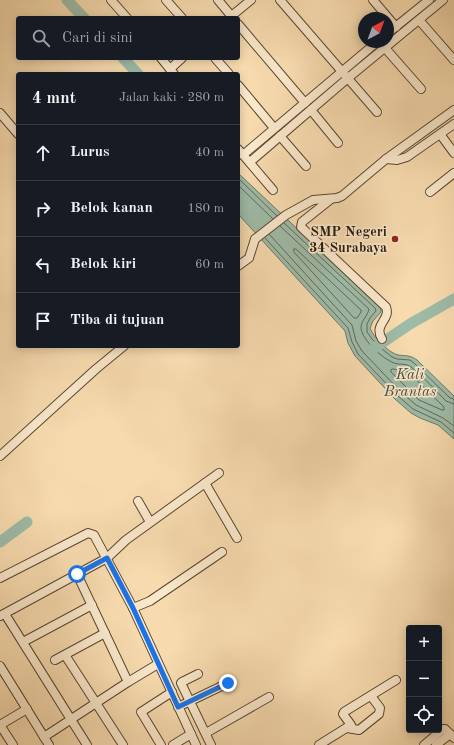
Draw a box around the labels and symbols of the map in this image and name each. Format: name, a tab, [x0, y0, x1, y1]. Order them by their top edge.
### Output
north arrow	[358, 12, 394, 48]
place label: SMP Negeri 34 Surabaya	[309, 225, 387, 255]
marker: SMP Negeri 34 Surabaya	[390, 234, 400, 244]
water label: Kali Brantas	[383, 368, 436, 400]
route start	[68, 565, 86, 583]
route end	[219, 674, 237, 692]

